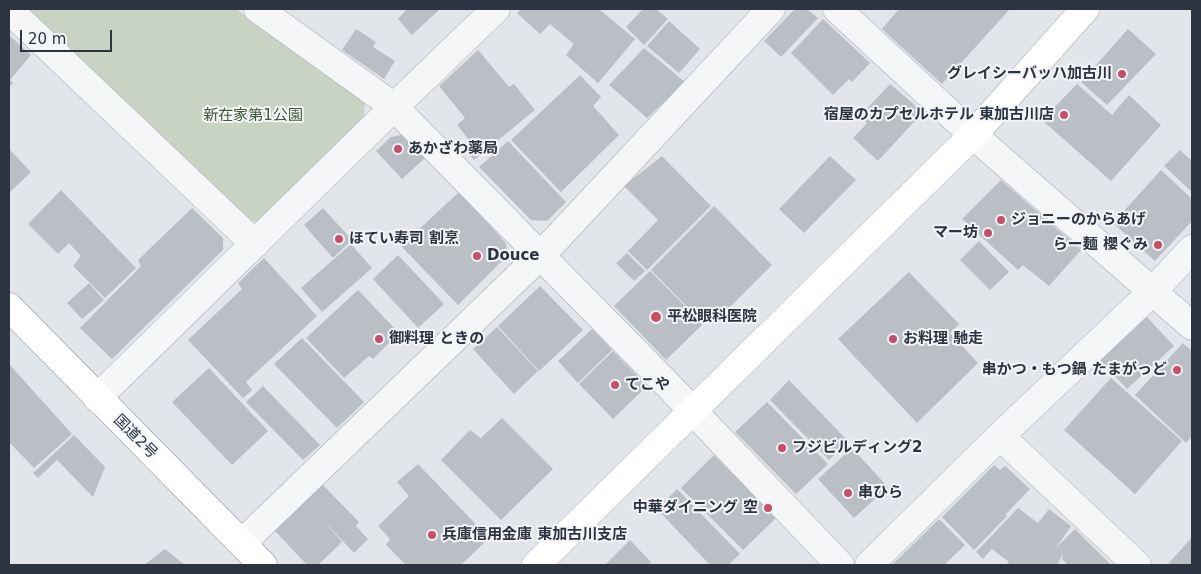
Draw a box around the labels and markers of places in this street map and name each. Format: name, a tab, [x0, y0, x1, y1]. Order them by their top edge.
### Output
place label: グレイシーバッハ加古川	[947, 65, 1112, 83]
marker: グレイシーバッハ加古川	[1116, 68, 1128, 80]
place label: 宿屋のカプセルホテル 東加古川店	[824, 106, 1054, 124]
marker: 宿屋のカプセルホテル 東加古川店	[1058, 109, 1070, 121]
place label: あかざわ薬局	[408, 140, 498, 158]
marker: あかざわ薬局	[392, 143, 404, 155]
place label: ジョニーのからあげ	[1011, 211, 1146, 229]
marker: ジョニーのからあげ	[995, 214, 1007, 226]
place label: マー坊	[933, 224, 978, 242]
marker: マー坊	[982, 227, 994, 239]
place label: ほてい寿司 割烹	[349, 230, 459, 248]
marker: ほてい寿司 割烹	[333, 233, 345, 245]
place label: らー麺 櫻ぐみ	[1053, 236, 1148, 254]
marker: らー麺 櫻ぐみ	[1152, 239, 1164, 251]
place label: Douce	[487, 247, 540, 265]
marker: Douce	[471, 250, 483, 262]
place label: 平松眼科医院	[667, 308, 757, 326]
marker: 平松眼科医院	[649, 310, 663, 324]
place label: 御料理 ときの	[389, 330, 484, 348]
place label: お料理 馳走	[903, 330, 983, 348]
marker: 御料理 ときの	[373, 333, 385, 345]
marker: お料理 馳走	[887, 333, 899, 345]
place label: 串かつ・もつ鍋 たまがっど	[982, 361, 1167, 379]
marker: 串かつ・もつ鍋 たまがっど	[1171, 364, 1183, 376]
place label: てこや	[625, 376, 670, 394]
marker: てこや	[609, 379, 621, 391]
place label: フジビルディング2	[792, 439, 922, 457]
marker: フジビルディング2	[776, 442, 788, 454]
place label: 串ひら	[858, 484, 903, 502]
marker: 串ひら	[842, 487, 854, 499]
place label: 中華ダイニング 空	[633, 499, 758, 517]
marker: 中華ダイニング 空	[762, 502, 774, 514]
place label: 兵庫信用金庫 東加古川支店	[442, 526, 627, 544]
marker: 兵庫信用金庫 東加古川支店	[426, 529, 438, 541]

